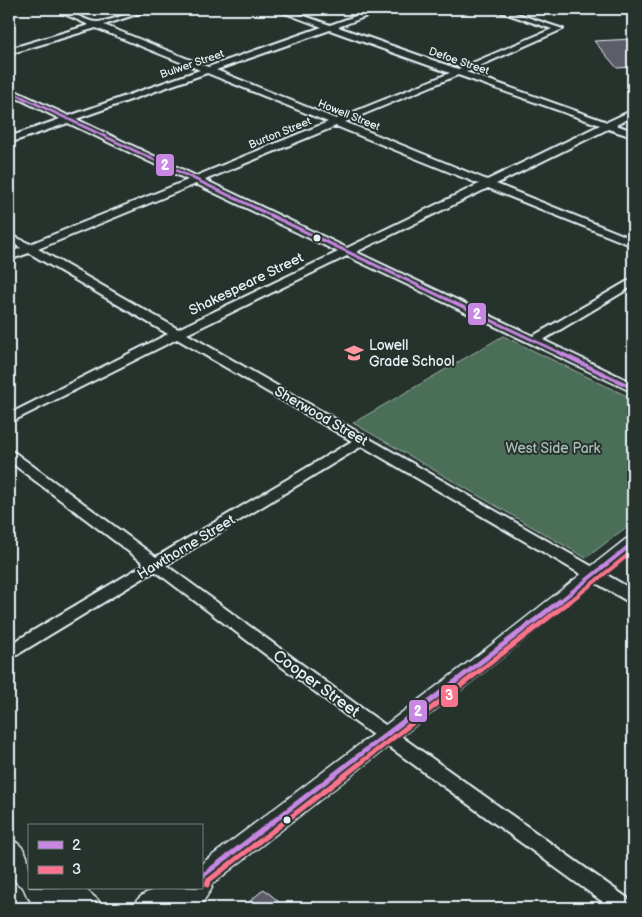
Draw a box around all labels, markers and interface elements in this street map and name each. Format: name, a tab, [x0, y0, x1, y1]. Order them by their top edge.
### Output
street label: Defoe Street	[427, 45, 492, 78]
street label: Bulwer Street	[158, 47, 226, 81]
street label: Howell Street	[316, 97, 383, 134]
street label: Burton Street	[247, 114, 314, 151]
line badge: 2	[155, 153, 175, 177]
text: 2	[161, 157, 170, 174]
unlabelled marker	[312, 233, 322, 243]
street label: Shakespeare Street	[186, 249, 307, 319]
line badge: 2	[467, 302, 487, 326]
text: 2	[473, 306, 482, 323]
place label: Lowell Grade School	[369, 337, 455, 370]
school or university icon: Lowell Grade School	[343, 342, 365, 364]
street label: Sherwood Street	[271, 382, 371, 450]
park label: West Side Park	[506, 440, 601, 457]
street label: Hawthorne Street	[134, 511, 238, 583]
street label: Cooper Street	[269, 646, 363, 722]
line badge: 3	[440, 684, 459, 708]
text: 3	[445, 687, 453, 704]
line badge: 2	[408, 699, 428, 723]
text: 2	[414, 703, 423, 720]
unlabelled marker	[282, 815, 292, 825]
legend	[28, 824, 202, 890]
text: 2	[72, 836, 81, 855]
text: 3	[72, 860, 81, 879]

